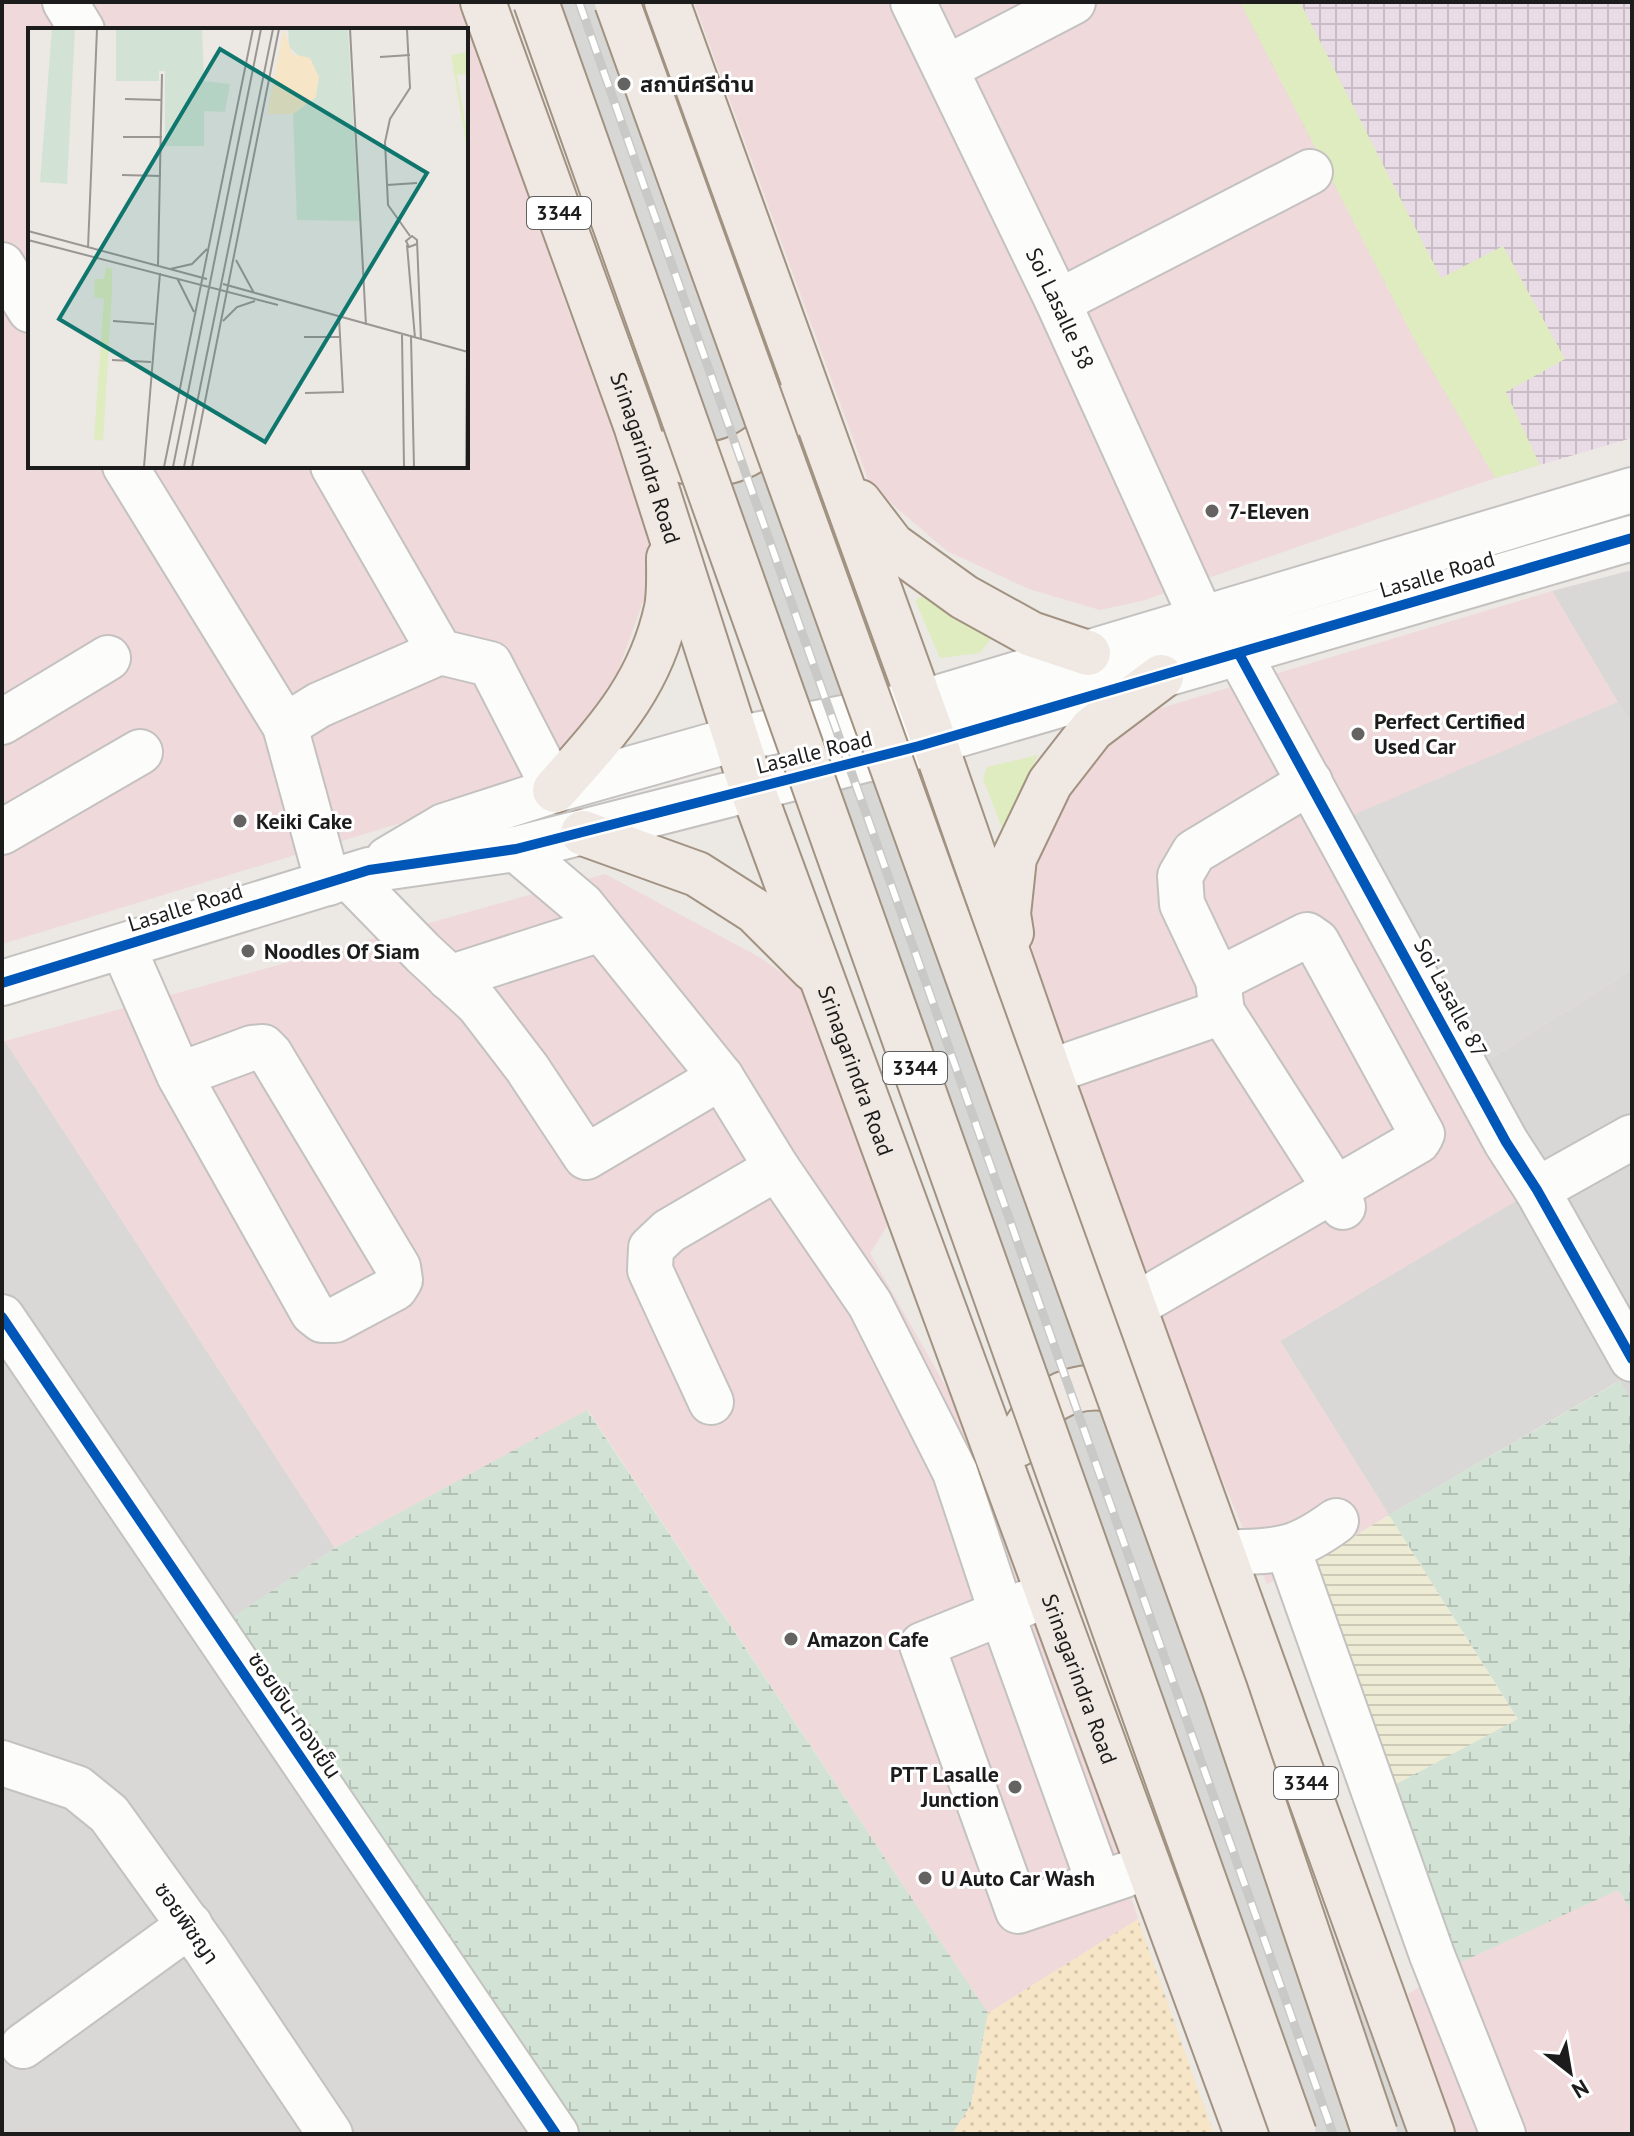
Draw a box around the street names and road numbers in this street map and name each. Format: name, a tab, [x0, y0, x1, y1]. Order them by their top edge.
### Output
road number: 3344	[527, 197, 591, 229]
street label: Soi Lasalle 58	[1020, 243, 1101, 374]
street label: Srinagarindra Road	[604, 368, 687, 547]
street label: Lasalle Road	[1376, 544, 1498, 604]
street label: Lasalle Road	[753, 724, 875, 780]
street label: Lasalle Road	[124, 876, 246, 938]
street label: Soi Lasalle 87	[1408, 934, 1494, 1062]
street label: Srinagarindra Road	[812, 982, 900, 1159]
road number: 3344	[883, 1052, 947, 1084]
street label: Srinagarindra Road	[1036, 1590, 1124, 1768]
street label: ซอยเงิน-ทองเย็น	[242, 1646, 348, 1784]
road number: 3344	[1274, 1767, 1338, 1799]
street label: ซอยพิชญา	[149, 1876, 225, 1970]

